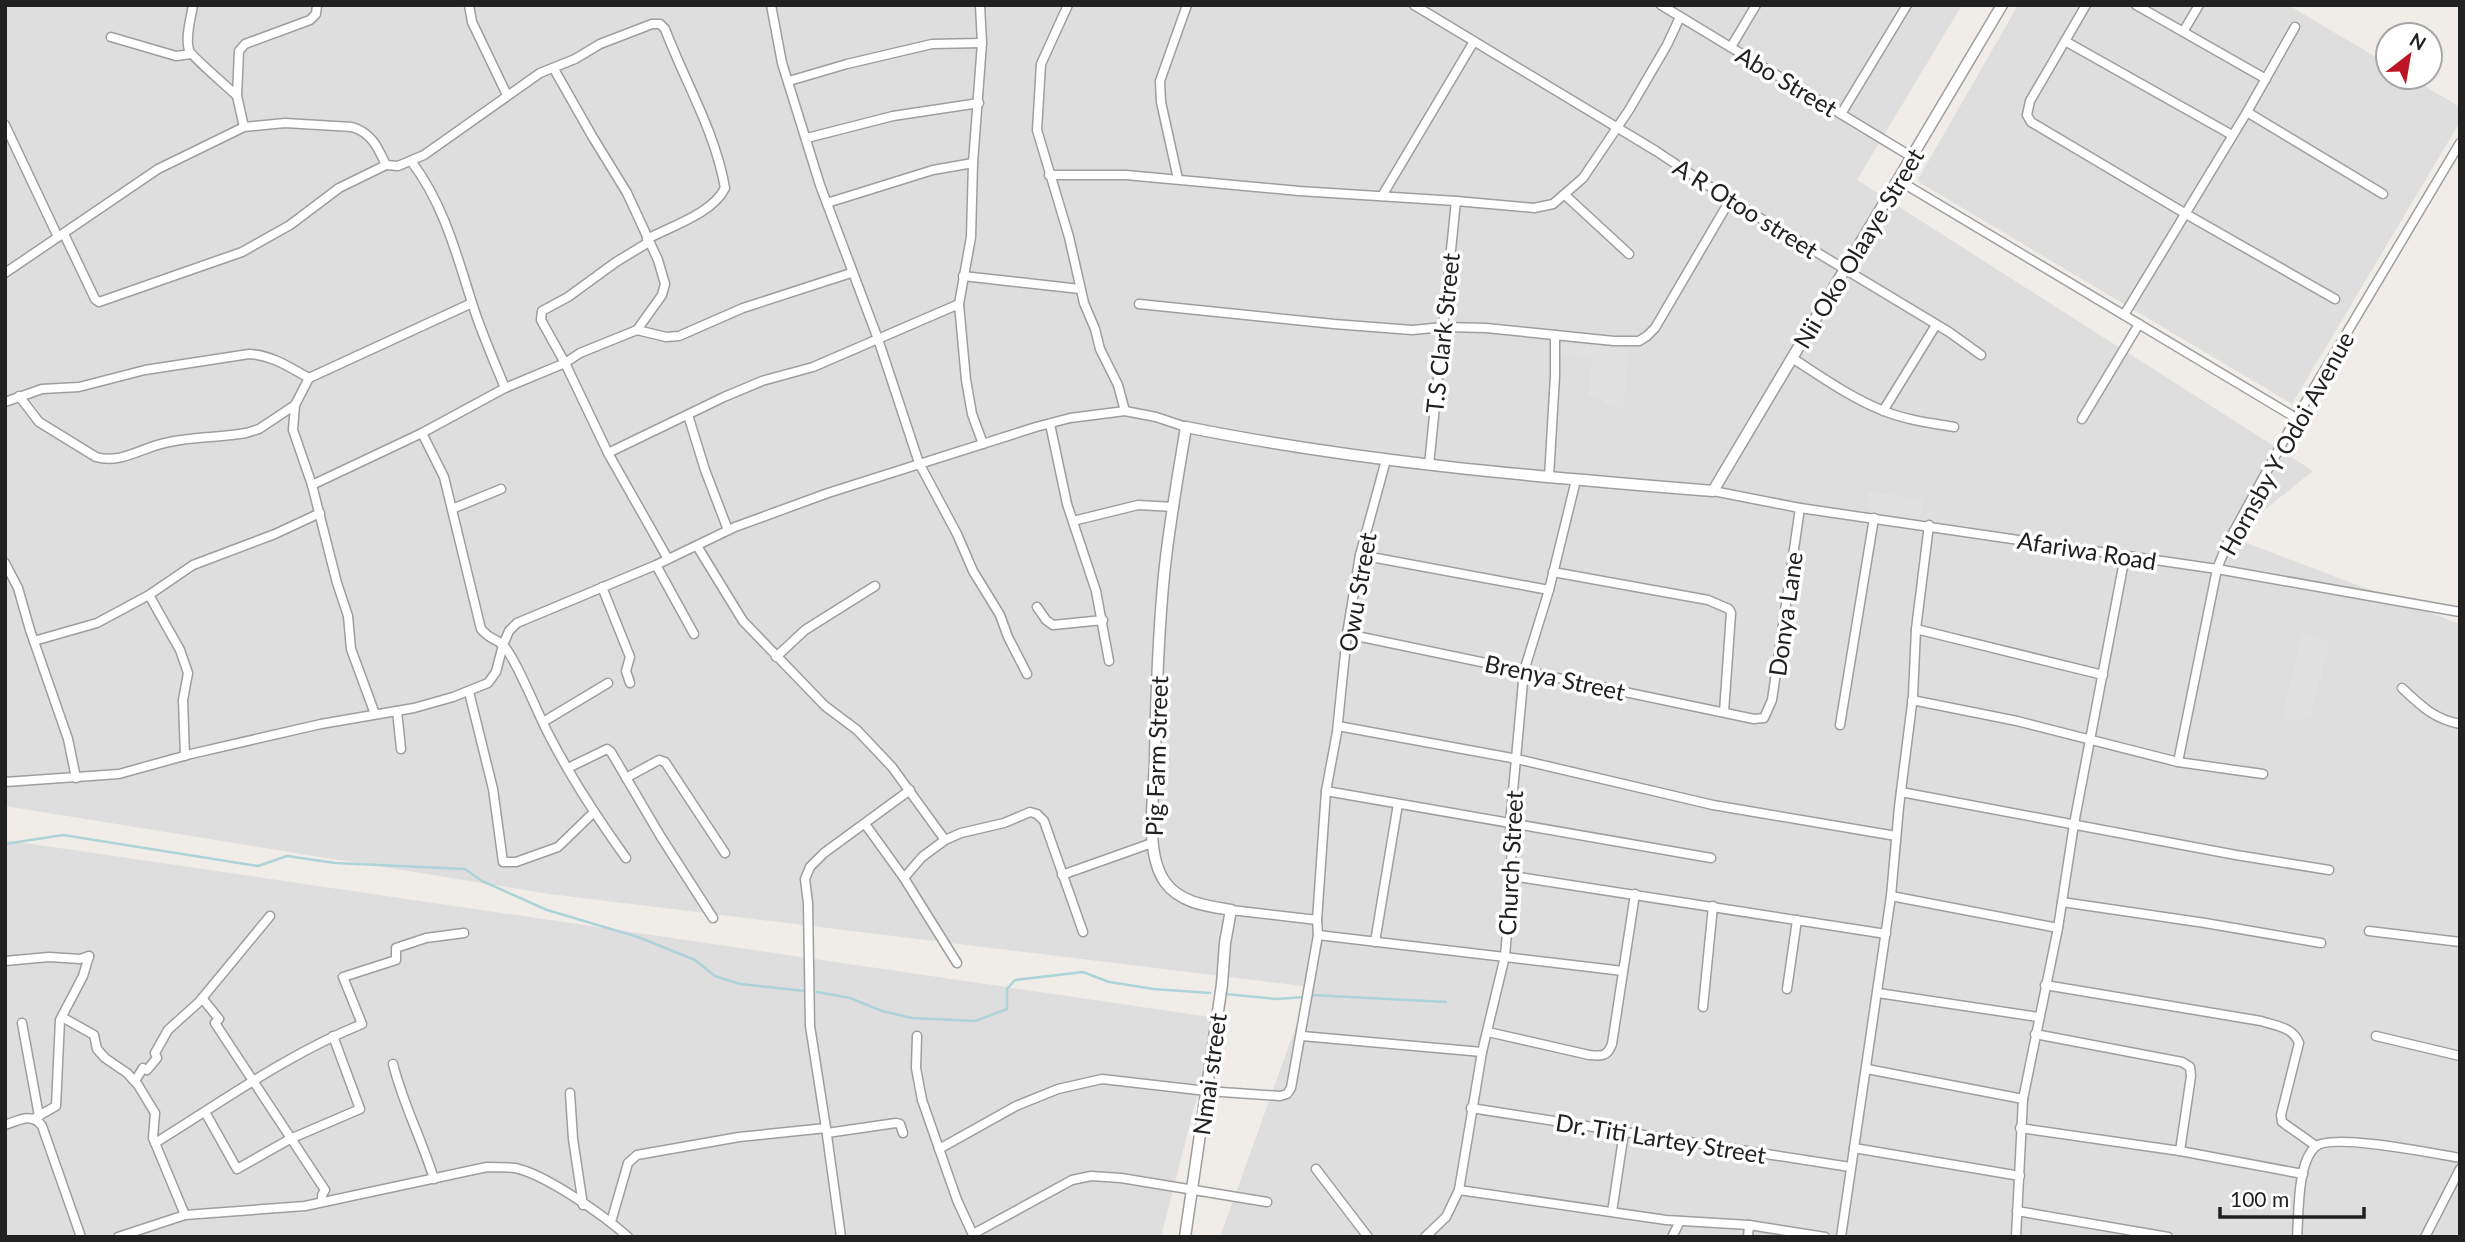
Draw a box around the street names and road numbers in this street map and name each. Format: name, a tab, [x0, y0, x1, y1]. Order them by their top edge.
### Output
street label: Abo Street	[1731, 40, 1843, 123]
street label: Nii Oko Olaaye Street	[1787, 142, 1929, 353]
street label: A R Otoo street	[1668, 152, 1824, 264]
street label: T.S Clark Street	[1419, 251, 1465, 415]
street label: Hornsby Y Odoi Avenue	[2212, 326, 2360, 560]
street label: Afariwa Road	[2015, 525, 2159, 575]
street label: Owu Street	[1332, 530, 1382, 654]
street label: Donya Lane	[1762, 550, 1808, 678]
street label: Brenya Street	[1482, 648, 1628, 706]
street label: Pig Farm Street	[1139, 675, 1173, 837]
street label: Church Street	[1492, 789, 1528, 936]
street label: Nmai street	[1186, 1011, 1232, 1137]
street label: Dr. Titi Lartey Street	[1554, 1107, 1769, 1169]

